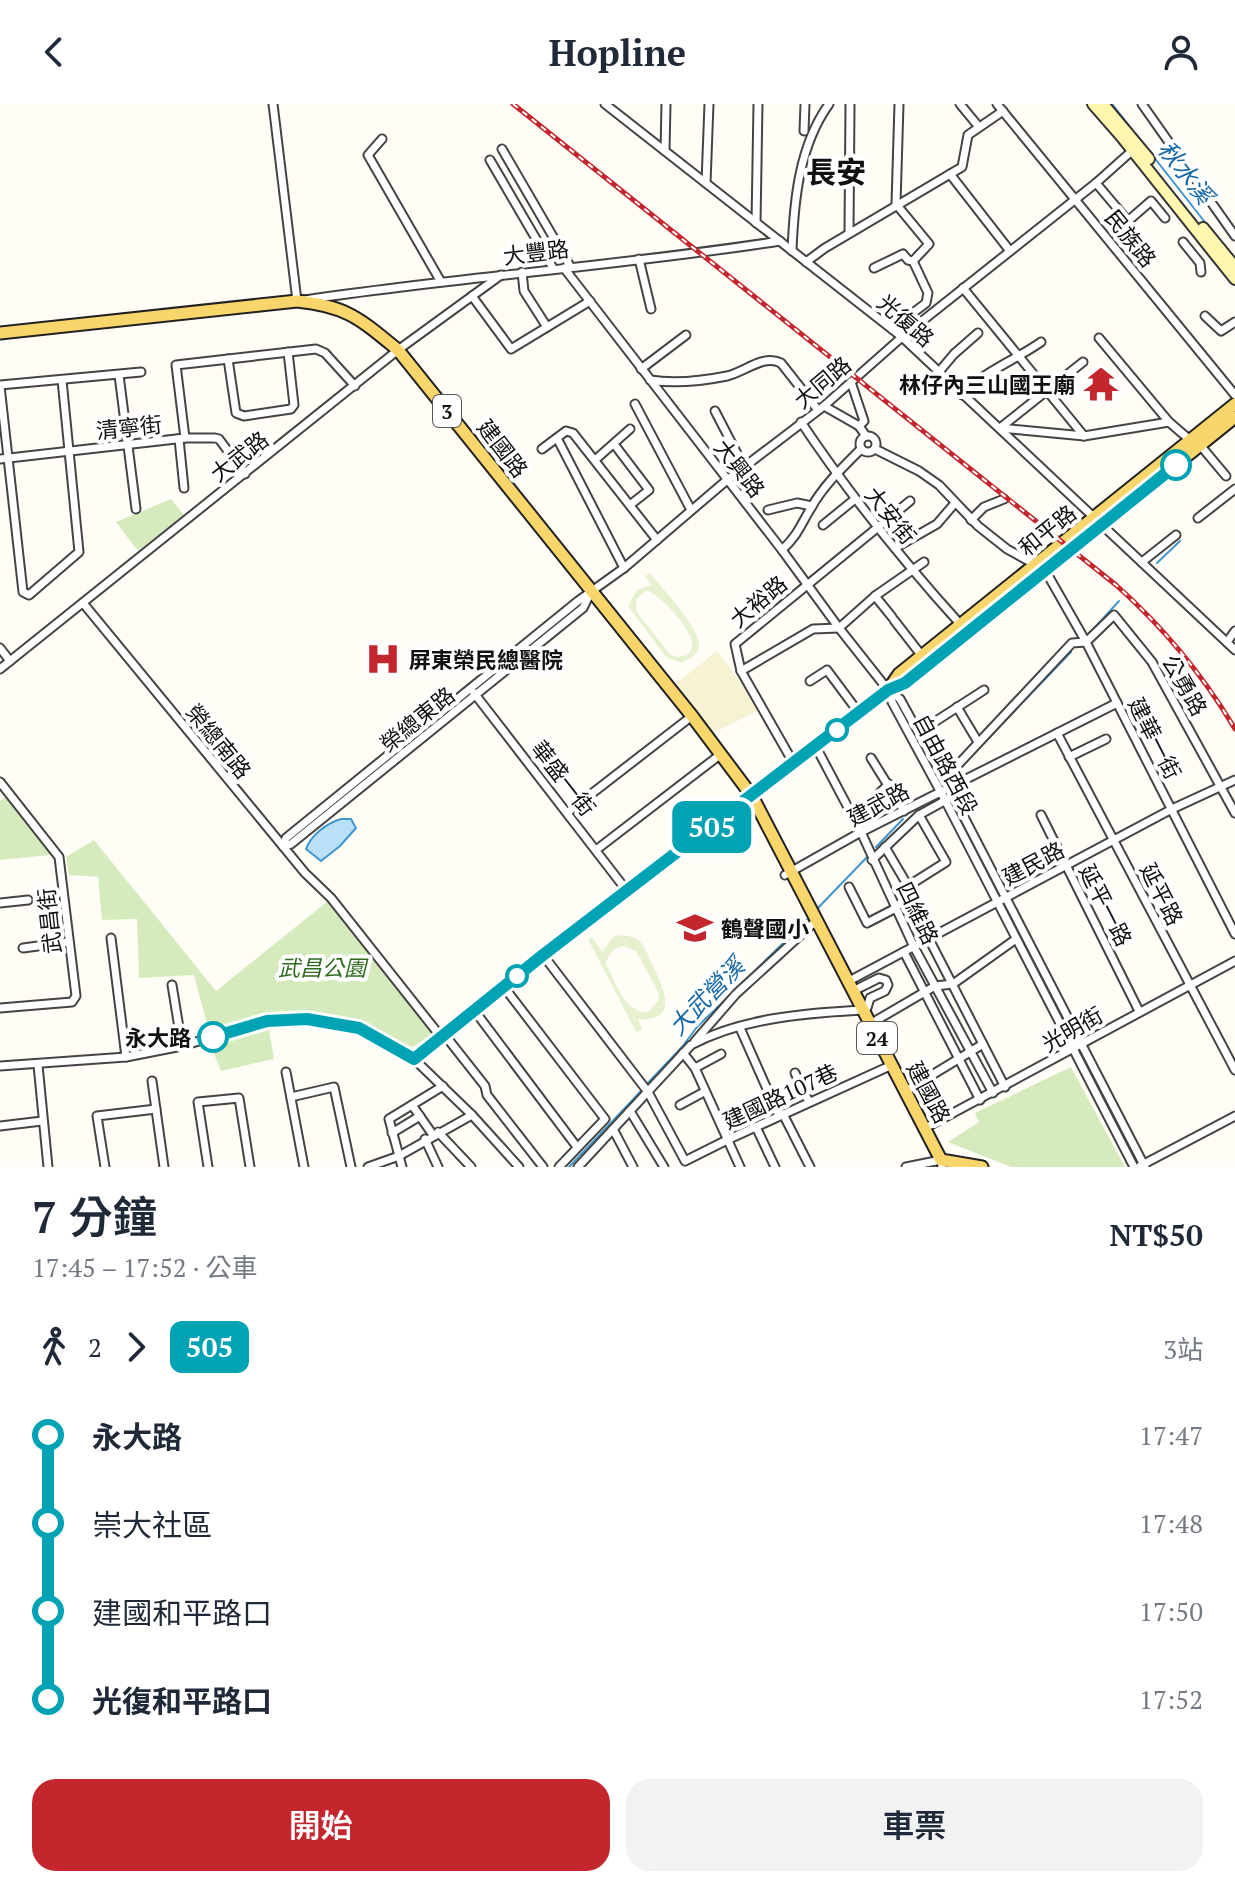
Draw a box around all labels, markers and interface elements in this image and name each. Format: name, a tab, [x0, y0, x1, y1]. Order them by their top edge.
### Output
text: Hopline	[549, 29, 686, 76]
icon: back	[32, 30, 76, 74]
icon: person	[1159, 30, 1203, 74]
water label: 秋水溪	[1151, 134, 1223, 213]
district label: 長安	[806, 152, 866, 192]
street label: 民族路	[1099, 203, 1163, 273]
street label: 大豐路	[501, 234, 571, 270]
street label: 光復路	[872, 287, 940, 353]
street label: 大同路	[787, 350, 857, 414]
temple icon: 林仔內三山國王廟	[1082, 365, 1120, 403]
place label: 林仔內三山國王廟	[899, 370, 1075, 399]
road number: 3	[433, 395, 461, 427]
street label: 清寧街	[95, 409, 163, 445]
street label: 建國路	[471, 413, 535, 483]
street label: 大武路	[204, 424, 274, 488]
street label: 大興路	[708, 433, 772, 503]
unlabelled marker	[1161, 450, 1191, 480]
street label: 大安街	[859, 480, 923, 550]
street label: 和平路	[1012, 498, 1082, 562]
street label: 大裕路	[723, 569, 793, 633]
hospital icon: 屏東榮民總醫院	[364, 640, 402, 678]
place label: 屏東榮民總醫院	[409, 645, 563, 674]
street label: 公勇路	[1156, 649, 1214, 721]
street label: 榮總東路	[374, 680, 460, 758]
street label: 建華一街	[1122, 692, 1188, 784]
street label: 榮總南路	[180, 698, 258, 784]
street label: 自由路西段	[907, 709, 985, 819]
unlabelled marker	[826, 719, 848, 741]
street label: 華盛一街	[525, 734, 603, 822]
street label: 建武路	[842, 776, 914, 832]
line badge: 505	[666, 801, 758, 853]
text: 505	[688, 808, 736, 845]
street label: 建民路	[997, 835, 1069, 891]
street label: 延平路	[1134, 858, 1190, 930]
street label: 延平一路	[1073, 859, 1139, 951]
street label: 四維路	[890, 877, 946, 949]
street label: 武昌街	[31, 887, 67, 955]
school or university icon: 鶴聲國小	[676, 909, 714, 947]
place label: 鶴聲國小	[721, 914, 809, 943]
water label: 大武營溪	[661, 948, 753, 1042]
park label: 武昌公園	[278, 953, 369, 982]
unlabelled marker	[506, 965, 528, 987]
street label: 光明街	[1036, 1000, 1108, 1058]
marker: 永大路	[198, 1022, 228, 1052]
road number: 24	[857, 1022, 897, 1054]
place label: 永大路	[125, 1023, 191, 1052]
street label: 建國路	[901, 1056, 957, 1128]
street label: 建國路107巷	[718, 1057, 842, 1135]
text: 7 分鐘	[32, 1187, 157, 1246]
text: NT$50	[1109, 1215, 1203, 1255]
text: 17:45 – 17:52 · 公車	[32, 1250, 258, 1284]
icon: walk	[32, 1325, 76, 1369]
icon: forward	[114, 1325, 158, 1369]
text: 505	[186, 1328, 233, 1365]
text: 2	[88, 1330, 102, 1364]
text: 3站	[1163, 1332, 1203, 1366]
text: 永大路	[92, 1417, 182, 1457]
text: 17:47	[1139, 1418, 1203, 1452]
text: 崇大社區	[92, 1505, 212, 1545]
text: 17:48	[1139, 1506, 1203, 1540]
text: 建國和平路口	[92, 1593, 272, 1633]
text: 17:50	[1139, 1594, 1203, 1628]
text: 光復和平路口	[92, 1681, 272, 1721]
text: 17:52	[1139, 1682, 1203, 1716]
button: 開始	[32, 1779, 610, 1871]
button: 車票	[626, 1779, 1203, 1871]

